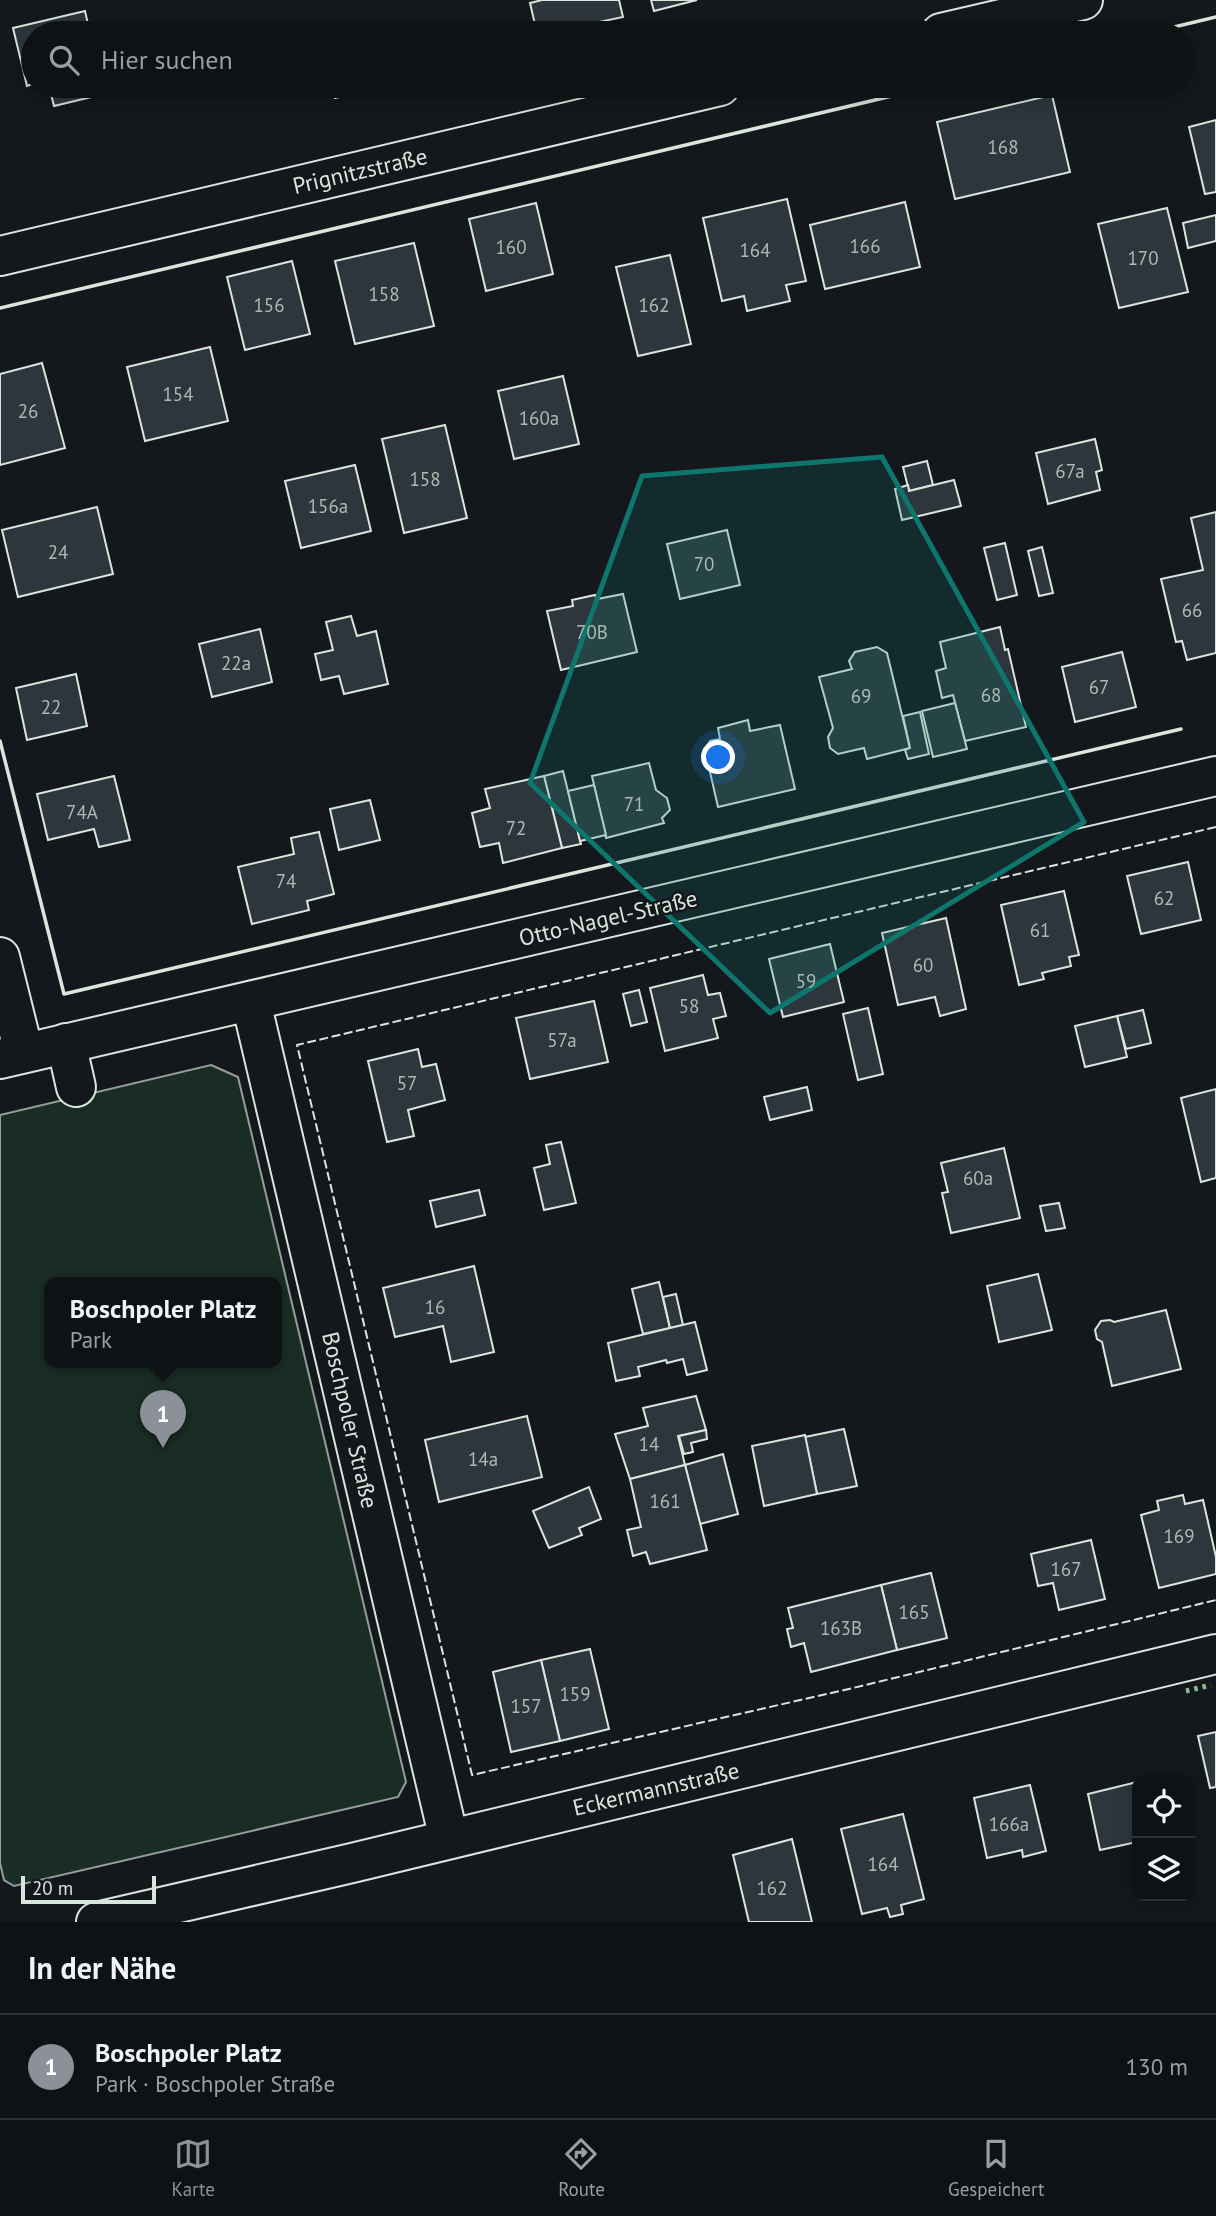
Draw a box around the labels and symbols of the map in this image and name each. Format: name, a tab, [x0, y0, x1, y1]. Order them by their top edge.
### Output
house number: 168	[987, 135, 1019, 159]
street label: Prignitzstraße	[290, 141, 430, 200]
house number: 166	[849, 234, 881, 258]
house number: 160	[495, 235, 527, 259]
house number: 164	[739, 238, 771, 262]
house number: 170	[1127, 246, 1159, 270]
house number: 158	[368, 282, 400, 306]
house number: 156	[253, 293, 285, 317]
house number: 162	[638, 293, 670, 317]
house number: 154	[162, 382, 194, 406]
house number: 26	[18, 399, 38, 423]
house number: 160a	[519, 406, 559, 430]
house number: 67a	[1055, 459, 1085, 483]
house number: 158	[409, 467, 441, 491]
house number: 156a	[308, 494, 348, 518]
house number: 24	[48, 540, 68, 564]
house number: 70	[694, 552, 714, 576]
house number: 66	[1182, 598, 1202, 622]
house number: 70B	[576, 620, 608, 644]
house number: 22a	[221, 651, 251, 675]
house number: 67	[1089, 675, 1109, 699]
house number: 68	[981, 683, 1001, 707]
house number: 69	[851, 684, 871, 708]
house number: 22	[41, 695, 61, 719]
your location	[701, 740, 735, 774]
house number: 71	[624, 792, 644, 816]
house number: 74A	[66, 800, 98, 824]
house number: 72	[506, 816, 526, 840]
house number: 74	[276, 869, 296, 893]
street label: Otto-Nagel-Straße	[516, 883, 700, 952]
house number: 62	[1154, 886, 1174, 910]
house number: 61	[1030, 918, 1050, 942]
house number: 60	[913, 953, 933, 977]
house number: 59	[796, 969, 816, 993]
house number: 58	[679, 994, 699, 1018]
house number: 57a	[547, 1028, 577, 1052]
house number: 57	[397, 1071, 417, 1095]
house number: 60a	[963, 1166, 993, 1190]
house number: 16	[425, 1295, 445, 1319]
street label: Boschpoler Straße	[316, 1329, 385, 1511]
pin: 1	[140, 1390, 186, 1448]
house number: 14	[639, 1432, 659, 1456]
house number: 14a	[468, 1447, 498, 1471]
house number: 161	[649, 1489, 681, 1513]
house number: 169	[1163, 1524, 1195, 1548]
house number: 167	[1050, 1557, 1082, 1581]
house number: 165	[898, 1600, 930, 1624]
house number: 163B	[820, 1616, 862, 1640]
house number: 159	[559, 1682, 591, 1706]
house number: 157	[510, 1694, 542, 1718]
street label: Eckermannstraße	[570, 1755, 742, 1822]
house number: 166a	[989, 1812, 1029, 1836]
house number: 164	[867, 1852, 899, 1876]
scale bar	[21, 1873, 156, 1905]
house number: 162	[756, 1876, 788, 1900]

